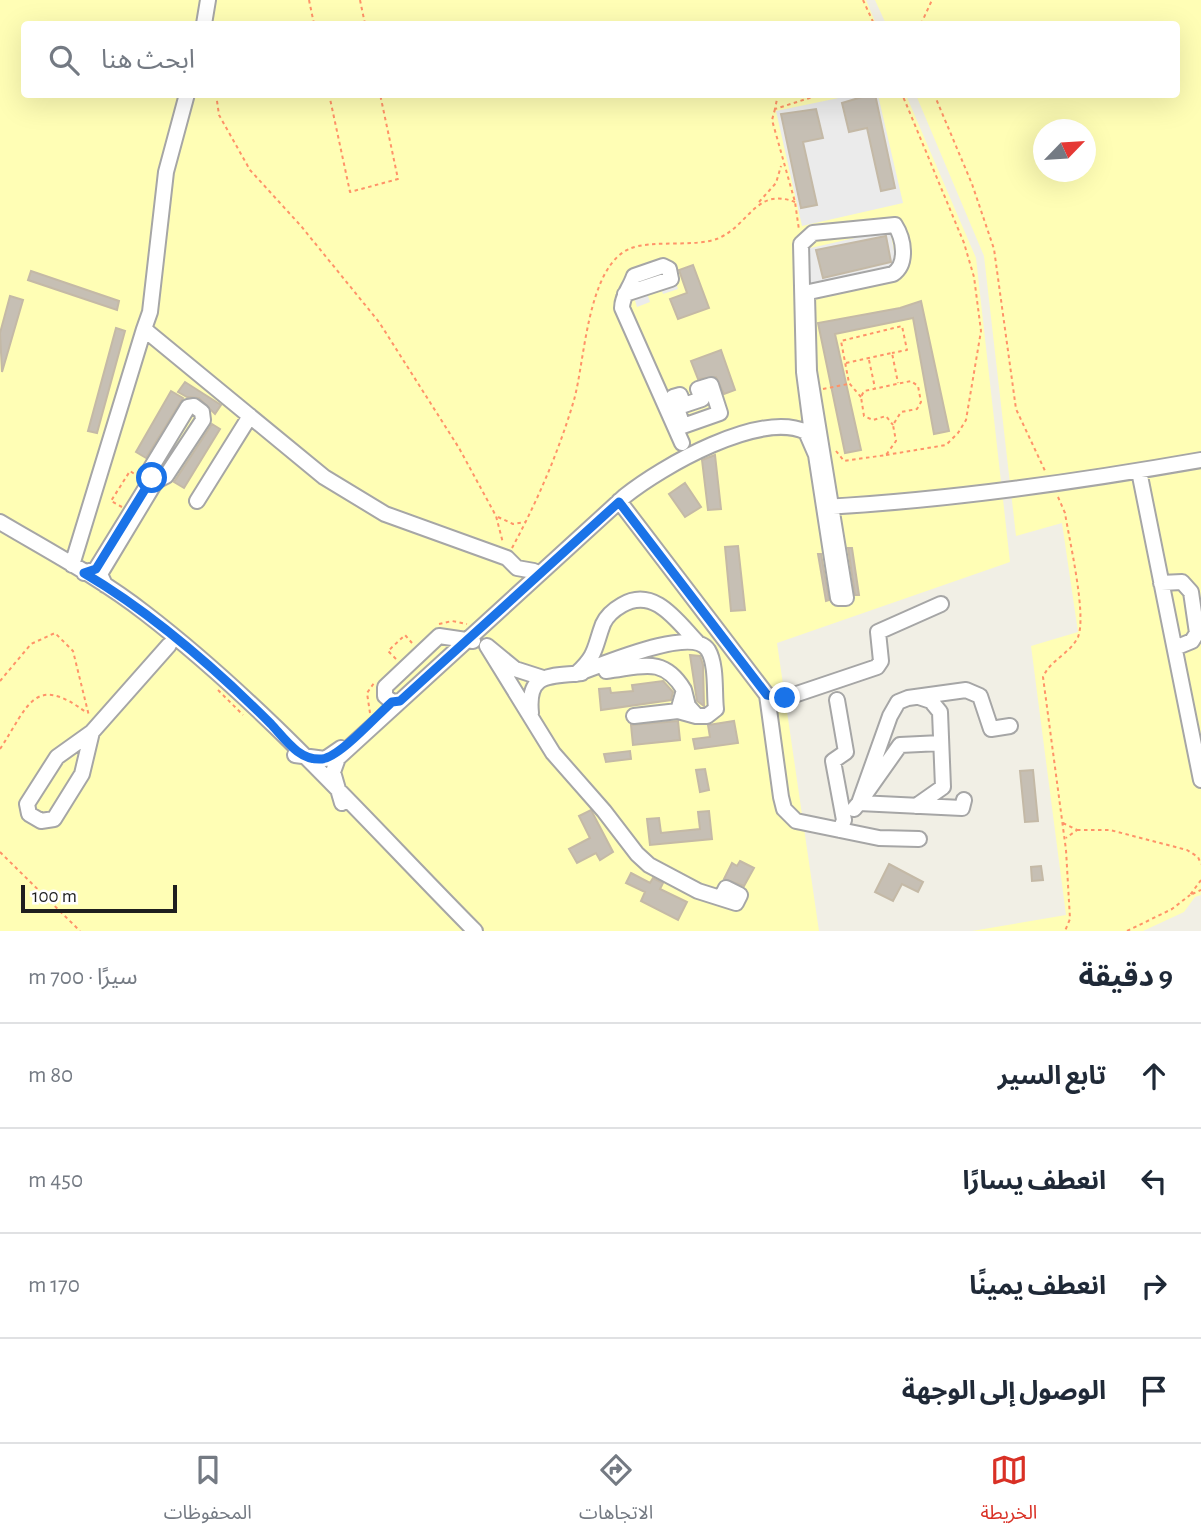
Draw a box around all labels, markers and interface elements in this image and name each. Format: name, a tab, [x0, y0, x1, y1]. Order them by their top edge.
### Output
search box	[21, 21, 1180, 98]
icon: search	[45, 41, 83, 79]
text: ابحث هنا	[101, 47, 195, 73]
north arrow	[1033, 119, 1096, 182]
route start	[136, 462, 167, 493]
route end	[769, 682, 800, 713]
scale bar	[21, 882, 177, 914]
text: 100 m	[32, 887, 77, 906]
text: 9 دقيقة	[1078, 962, 1173, 992]
text: سيرًا · 700 m	[28, 966, 138, 989]
icon: ahead	[1135, 1057, 1173, 1095]
text: تابع السير	[998, 1063, 1106, 1089]
text: 80 m	[28, 1064, 73, 1087]
icon: left	[1135, 1162, 1173, 1200]
text: انعطف يسارًا	[962, 1168, 1106, 1194]
text: 450 m	[28, 1169, 83, 1192]
icon: right	[1135, 1267, 1173, 1305]
text: انعطف يمينًا	[969, 1273, 1106, 1299]
text: 170 m	[28, 1274, 80, 1297]
icon: arrive	[1135, 1372, 1173, 1410]
text: الوصول إلى الوجهة	[902, 1378, 1106, 1404]
tab: المحفوظات	[164, 1451, 252, 1533]
tab: الاتجاهات	[579, 1451, 653, 1533]
tab: الخريطة	[980, 1451, 1037, 1533]

